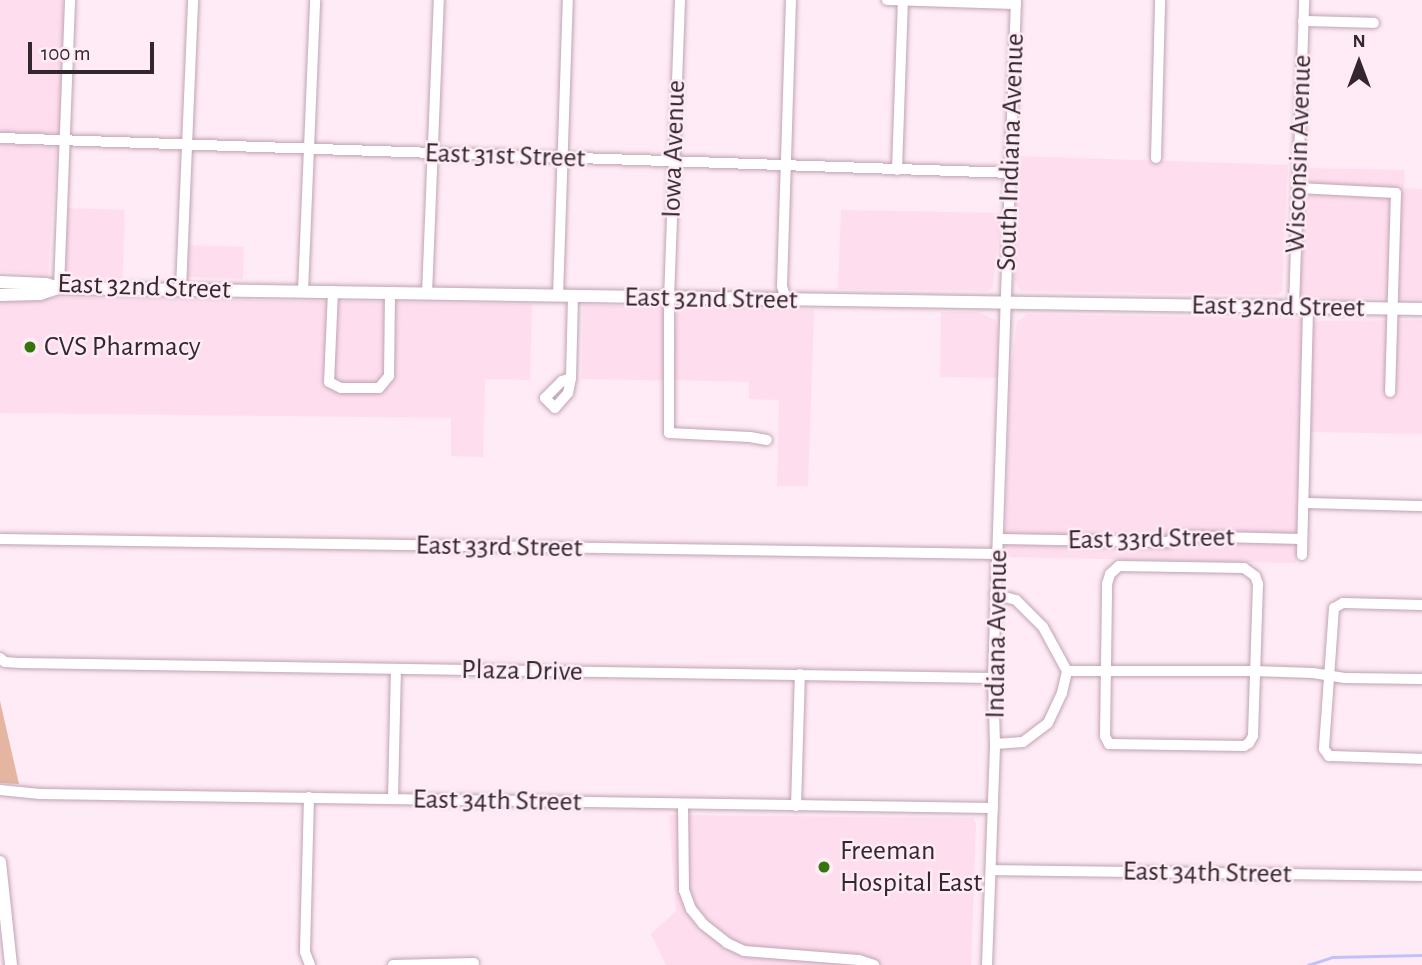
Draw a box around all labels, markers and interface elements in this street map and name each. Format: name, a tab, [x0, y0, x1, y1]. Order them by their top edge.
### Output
scale bar	[32, 28, 158, 72]
north arrow	[1324, 28, 1394, 98]
street label: South Indiana Avenue	[990, 32, 1032, 272]
text: N	[1352, 32, 1366, 51]
text: 100 m	[41, 43, 91, 64]
street label: Wisconsin Avenue	[1279, 54, 1319, 254]
street label: Iowa Avenue	[655, 80, 693, 218]
street label: East 31st Street	[424, 136, 586, 176]
street label: East 32nd Street	[57, 267, 231, 307]
street label: East 32nd Street	[624, 281, 798, 317]
street label: East 32nd Street	[1191, 289, 1365, 325]
place label: CVS Pharmacy	[44, 330, 201, 364]
marker: CVS Pharmacy	[22, 339, 38, 355]
street label: East 33rd Street	[1067, 521, 1235, 557]
street label: East 33rd Street	[415, 529, 583, 565]
street label: Indiana Avenue	[979, 549, 1015, 719]
street label: Plaza Drive	[461, 653, 583, 689]
street label: East 34th Street	[412, 783, 582, 819]
place label: Freeman Hospital East	[840, 834, 982, 900]
street label: East 34th Street	[1122, 855, 1292, 891]
marker: Freeman Hospital East	[814, 857, 834, 877]

